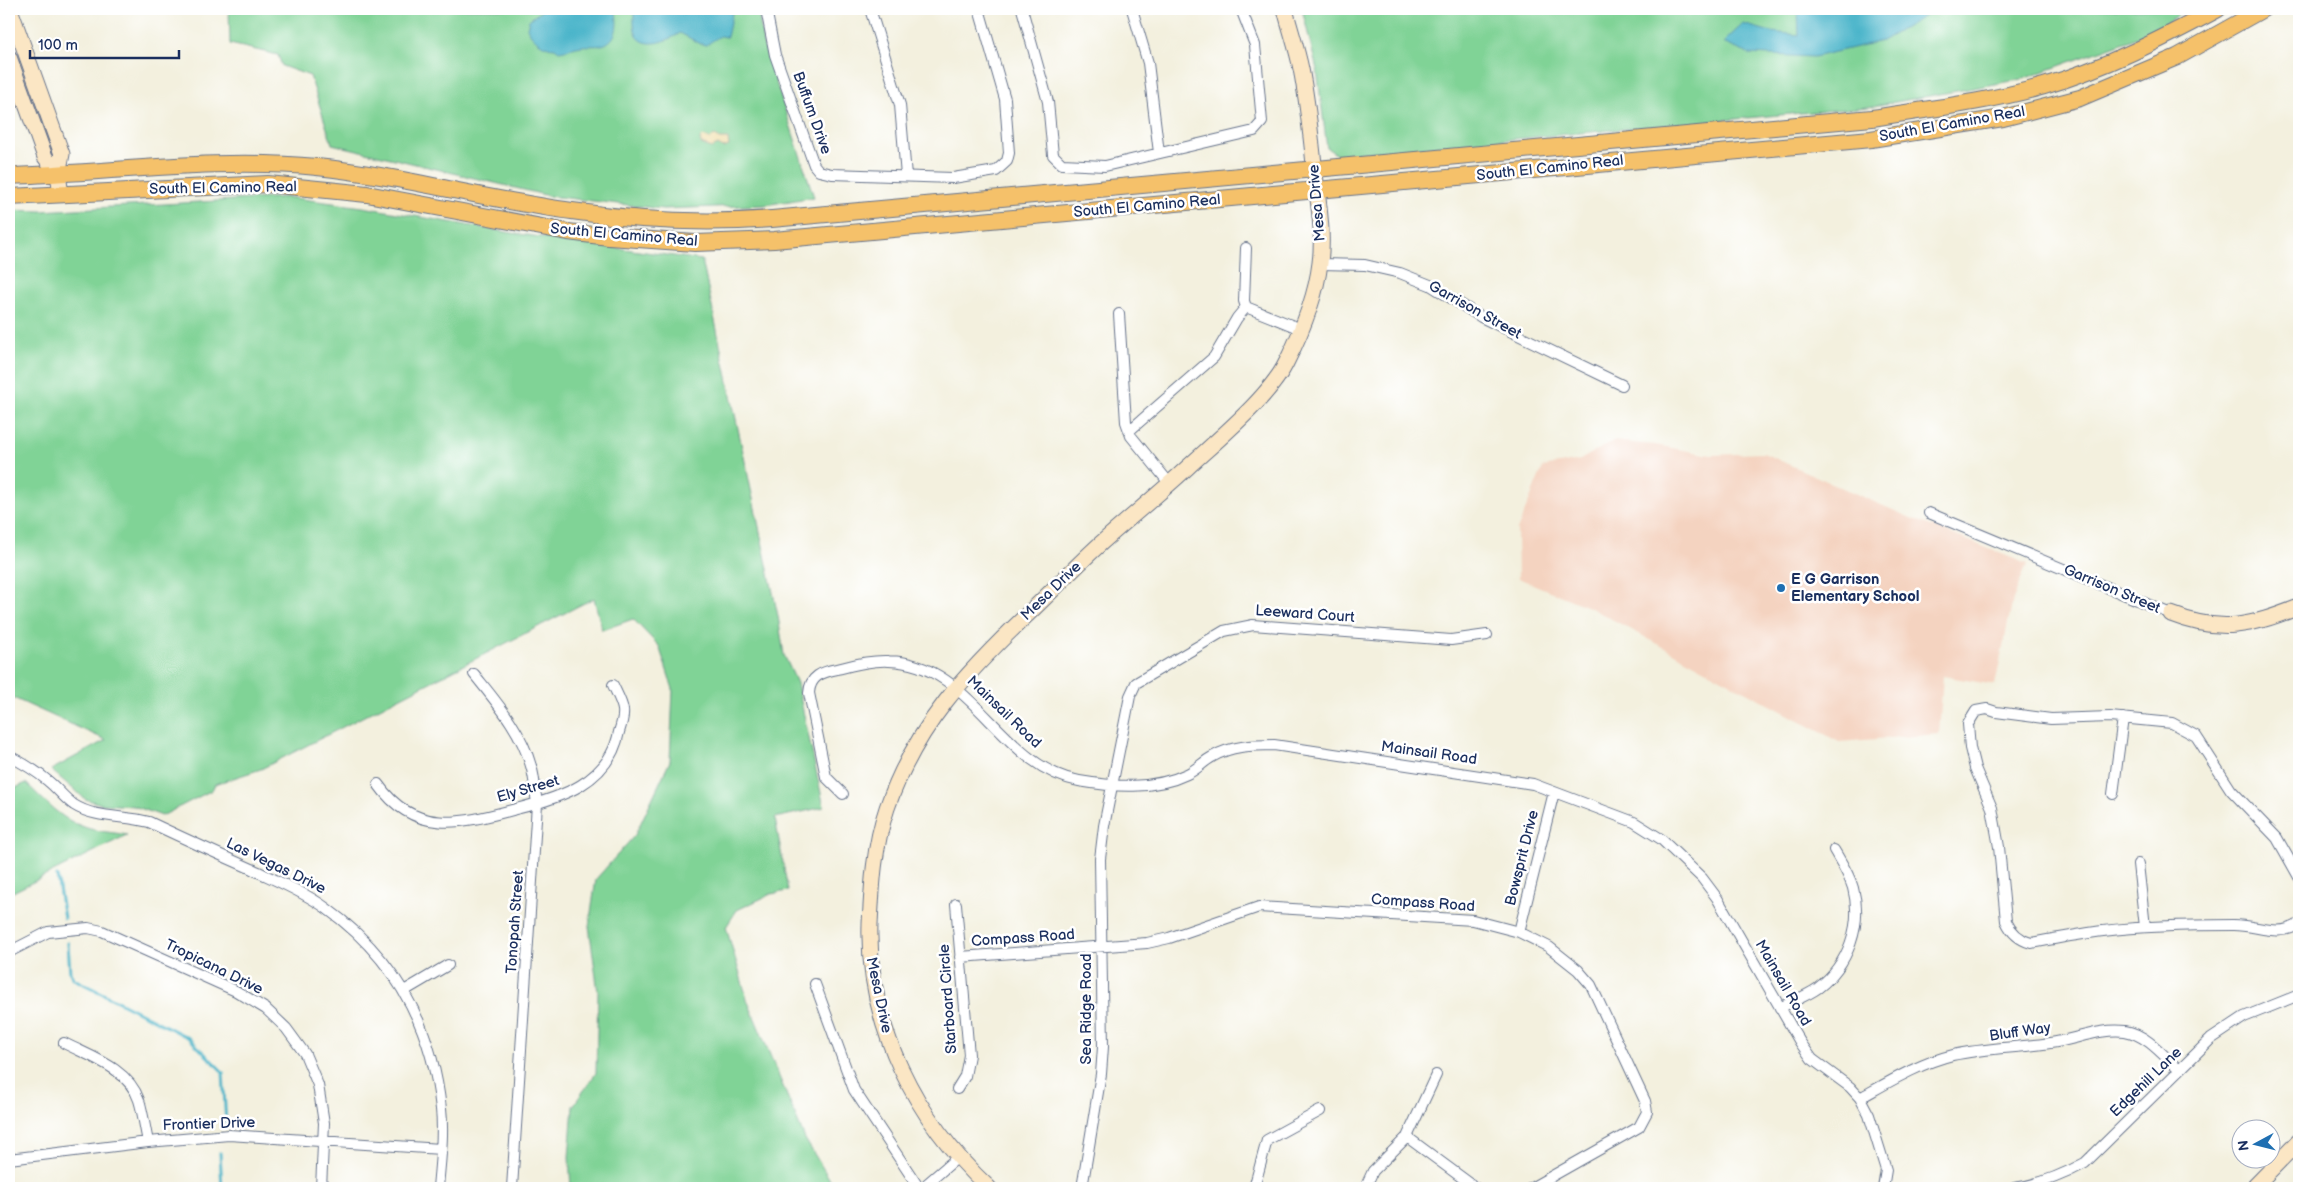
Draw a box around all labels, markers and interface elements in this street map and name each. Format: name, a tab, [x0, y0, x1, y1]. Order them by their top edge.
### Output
scale bar	[30, 28, 179, 60]
text: 100 m	[38, 36, 78, 55]
street label: Buffum Drive	[788, 69, 836, 157]
street label: South El Camino Real	[1878, 102, 2026, 146]
street label: South El Camino Real	[1476, 151, 1624, 185]
street label: Mesa Drive	[1304, 164, 1330, 242]
street label: South El Camino Real	[149, 177, 297, 199]
street label: South El Camino Real	[1073, 190, 1221, 222]
street label: South El Camino Real	[550, 219, 698, 251]
street label: Garrison Street	[1425, 277, 1525, 344]
street label: Mesa Drive	[1017, 557, 1085, 625]
street label: Garrison Street	[2061, 560, 2164, 618]
place label: E G Garrison Elementary School	[1791, 570, 1919, 606]
marker: E G Garrison Elementary School	[1775, 582, 1787, 594]
street label: Leeward Court	[1255, 601, 1356, 627]
street label: Mainsail Road	[963, 672, 1045, 752]
street label: Mainsail Road	[1380, 737, 1478, 769]
street label: Ely Street	[495, 771, 562, 807]
street label: Bowsprit Drive	[1501, 808, 1543, 908]
street label: Las Vegas Drive	[223, 834, 329, 898]
street label: Tonopah Street	[502, 869, 528, 974]
street label: Compass Road	[1370, 890, 1476, 916]
street label: Compass Road	[970, 925, 1076, 951]
street label: Tropicana Drive	[162, 935, 266, 999]
street label: Mainsail Road	[1751, 936, 1815, 1030]
street label: Starboard Circle	[935, 943, 961, 1054]
street label: Sea Ridge Road	[1077, 953, 1096, 1065]
street label: Mesa Drive	[862, 955, 896, 1035]
street label: Bluff Way	[1988, 1018, 2052, 1046]
street label: Edgehill Lane	[2106, 1043, 2186, 1121]
street label: Frontier Drive	[162, 1113, 256, 1135]
north arrow	[2230, 1120, 2280, 1170]
text: N	[2235, 1139, 2253, 1152]

